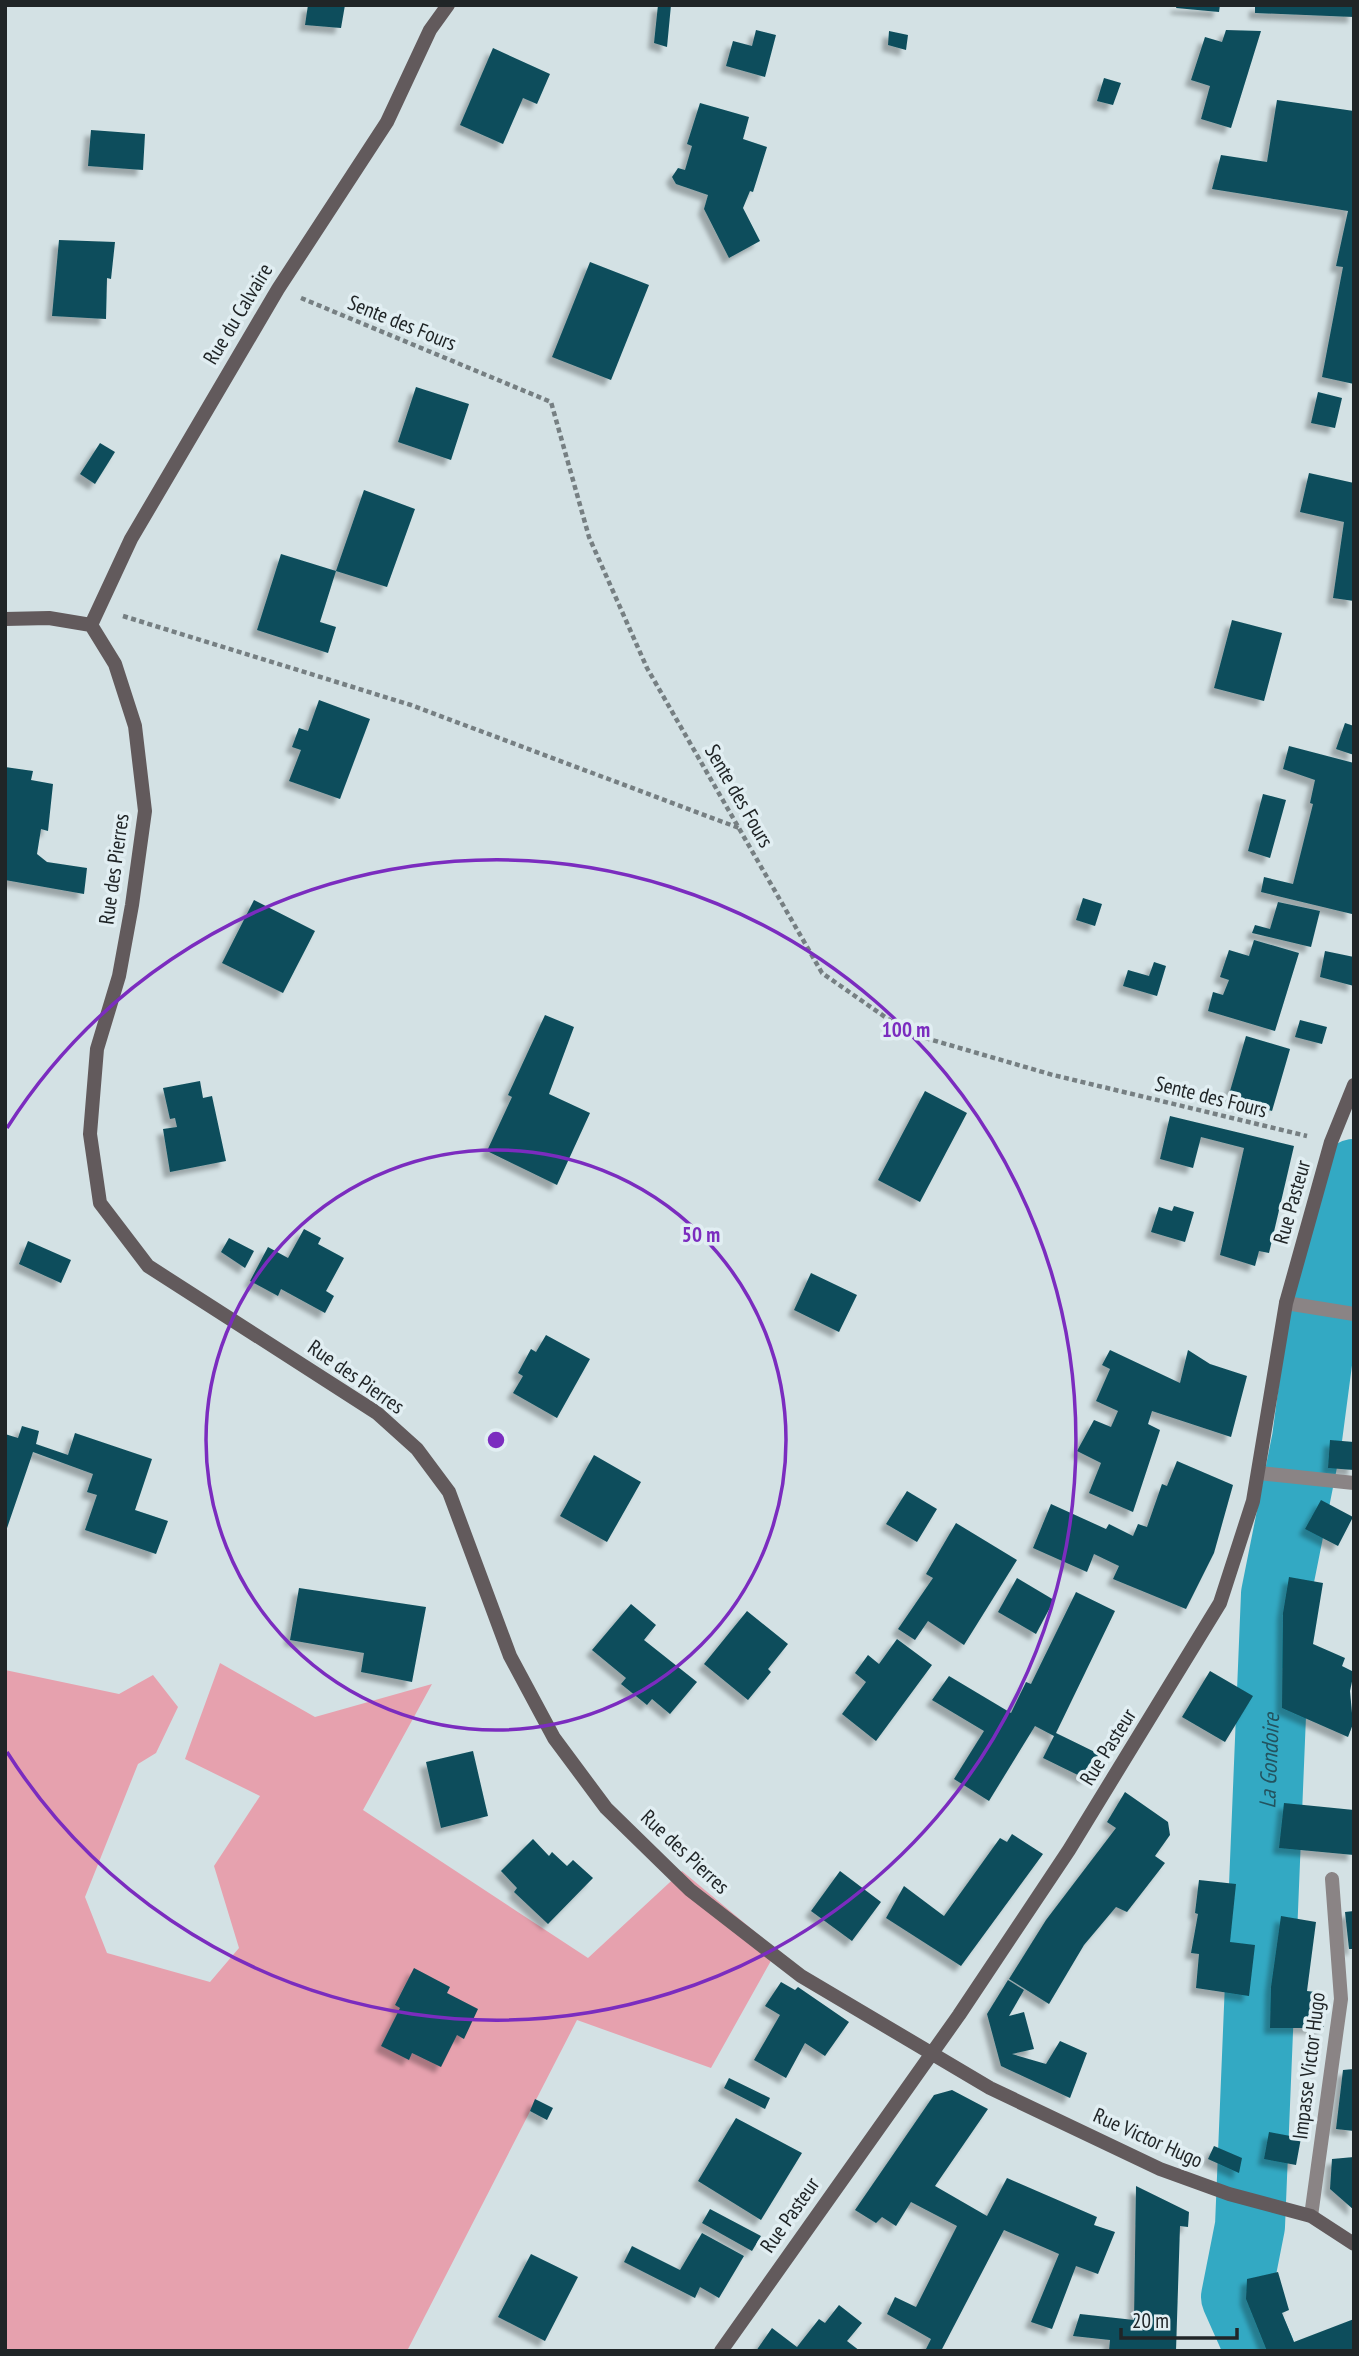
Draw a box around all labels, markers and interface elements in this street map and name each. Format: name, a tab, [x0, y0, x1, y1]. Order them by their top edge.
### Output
street label: Rue du Calvaire	[197, 258, 278, 369]
street label: Sente des Fours	[344, 289, 460, 357]
street label: Sente des Fours	[699, 739, 780, 852]
street label: Rue des Pierres	[92, 812, 135, 926]
text: 100 m	[882, 1016, 930, 1043]
street label: Sente des Fours	[1152, 1070, 1270, 1123]
street label: Rue Pasteur	[1267, 1157, 1316, 1247]
text: 50 m	[682, 1221, 720, 1248]
street label: Rue des Pierres	[303, 1334, 410, 1420]
centre of rings	[484, 1428, 508, 1452]
street label: Rue Pasteur	[1073, 1703, 1142, 1790]
water label: La Gondoire	[1252, 1711, 1285, 1809]
street label: Rue des Pierres	[635, 1804, 735, 1900]
street label: Impasse Victor Hugo	[1286, 1991, 1331, 2141]
street label: Rue Victor Hugo	[1089, 2101, 1207, 2174]
street label: Rue Pasteur	[754, 2172, 825, 2258]
scale bar	[1121, 2296, 1236, 2340]
text: 20 m	[1132, 2307, 1169, 2334]

